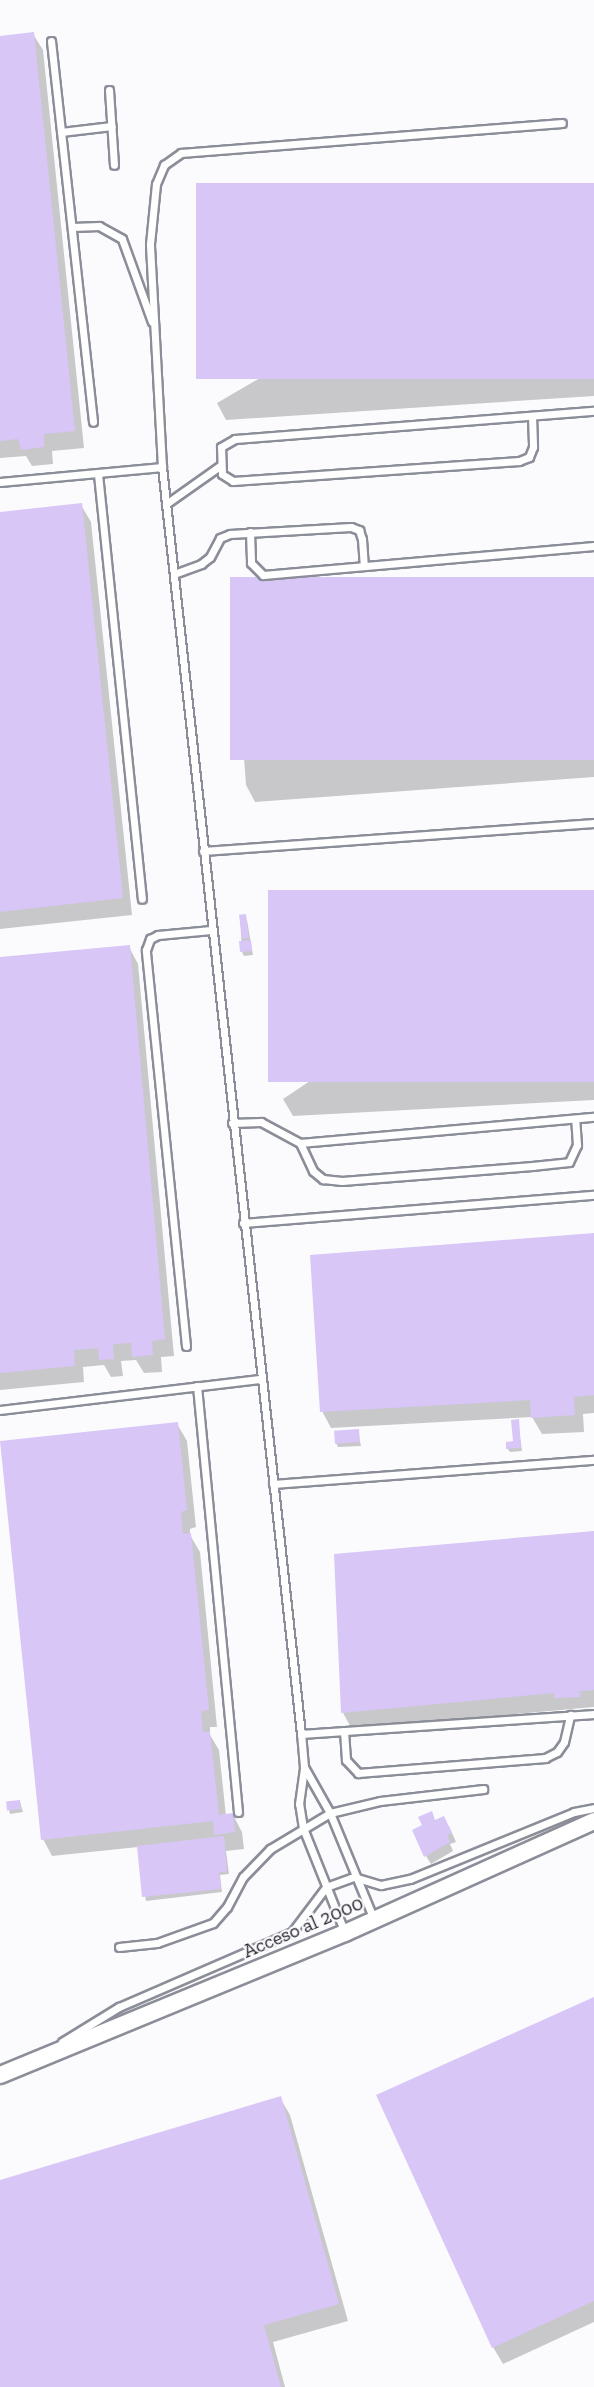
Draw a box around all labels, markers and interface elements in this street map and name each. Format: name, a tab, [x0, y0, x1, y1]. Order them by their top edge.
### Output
street label: Acceso al 2000	[239, 1891, 367, 1963]

